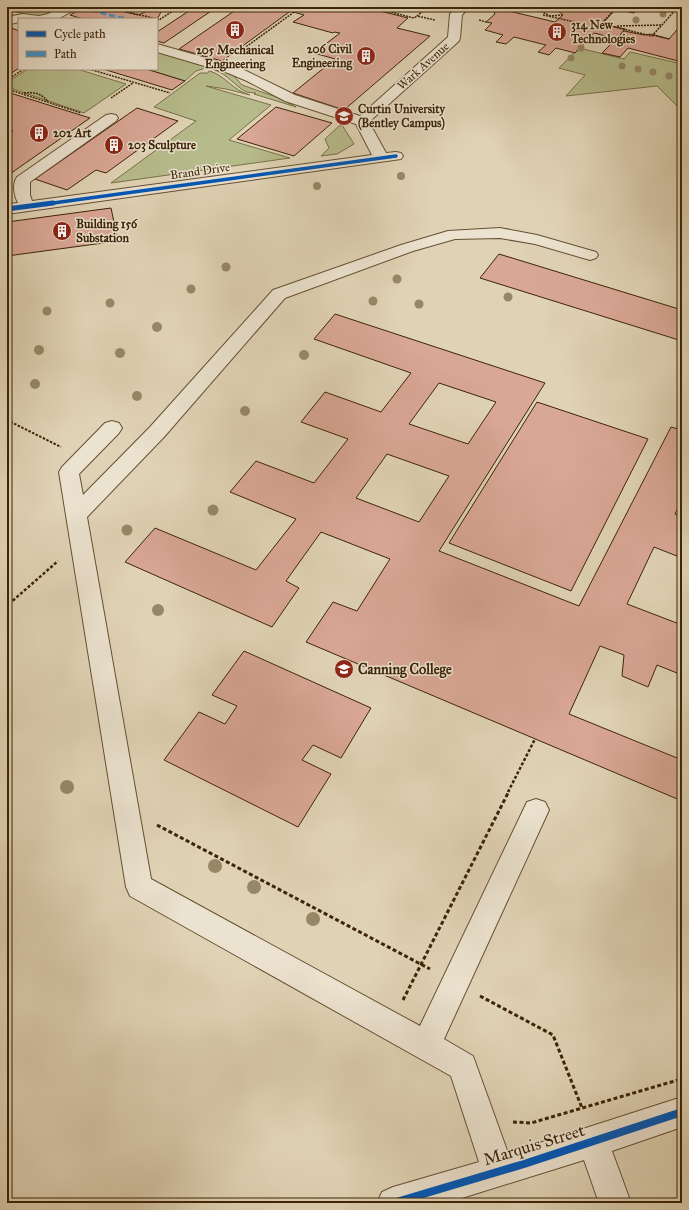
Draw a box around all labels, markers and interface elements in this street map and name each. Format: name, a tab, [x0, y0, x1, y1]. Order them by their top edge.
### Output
legend	[18, 18, 158, 70]
place label: 314 New Technologies	[570, 18, 636, 47]
building icon: 205 Mechanical Engineering	[224, 19, 246, 41]
building icon: 314 New Technologies	[546, 21, 568, 43]
text: Cycle path	[54, 27, 106, 41]
street label: Wark Avenue	[394, 39, 452, 93]
place label: 206 Civil Engineering	[292, 42, 353, 71]
place label: 205 Mechanical Engineering	[196, 43, 275, 72]
building icon: 206 Civil Engineering	[355, 45, 377, 67]
text: Path	[54, 47, 77, 61]
place label: Curtin University (Bentley Campus)	[358, 102, 447, 131]
school or university icon: Curtin University (Bentley Campus)	[333, 105, 355, 127]
building icon: 202 Art	[28, 122, 50, 144]
place label: 202 Art	[53, 126, 92, 140]
building icon: 203 Sculpture	[103, 134, 125, 156]
place label: 203 Sculpture	[128, 138, 196, 153]
street label: Brand Drive	[169, 160, 231, 182]
place label: Building 156 Substation	[76, 217, 138, 245]
building icon: Building 156 Substation	[51, 220, 73, 242]
school or university icon: Canning College	[333, 658, 355, 680]
place label: Canning College	[358, 661, 452, 679]
street label: Marquis Street	[481, 1120, 587, 1170]

